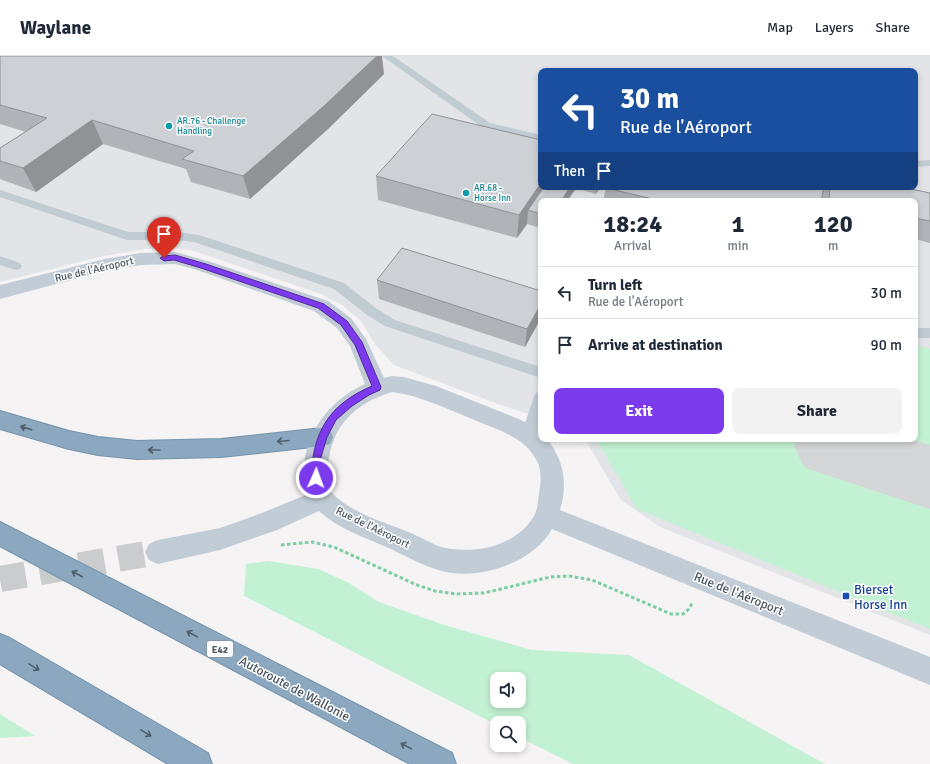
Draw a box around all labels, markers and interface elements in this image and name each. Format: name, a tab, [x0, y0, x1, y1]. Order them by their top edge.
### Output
text: Waylane	[20, 16, 91, 40]
text: Map	[767, 19, 793, 36]
text: Layers	[815, 19, 854, 36]
text: Share	[876, 19, 910, 36]
text: 30 m	[620, 82, 679, 116]
icon: left	[554, 84, 606, 136]
place label: AR.76 - Challenge Handling	[177, 116, 246, 137]
text: Rue de l'Aéroport	[620, 116, 752, 138]
marker: AR.76 - Challenge Handling	[164, 121, 174, 131]
icon: arrive	[593, 160, 615, 182]
text: Then	[554, 162, 585, 180]
place label: AR.68 - Horse Inn	[474, 183, 511, 204]
marker: AR.68 - Horse Inn	[461, 188, 471, 198]
text: 18:24	[603, 209, 662, 239]
text: 1	[732, 209, 744, 239]
text: 120	[814, 209, 853, 239]
pin	[147, 217, 181, 258]
icon: arrive	[153, 223, 175, 245]
text: Arrival	[614, 238, 651, 254]
text: min	[728, 238, 749, 254]
text: m	[828, 238, 838, 254]
street label: Rue de l'Aéroport	[53, 254, 135, 285]
text: Turn left	[588, 276, 642, 294]
icon: left	[554, 282, 576, 304]
text: 30 m	[871, 284, 902, 302]
text: Rue de l'Aéroport	[588, 294, 683, 310]
icon: arrive	[554, 334, 576, 356]
text: Arrive at destination	[588, 336, 723, 354]
text: 90 m	[871, 336, 902, 354]
button: Exit	[554, 388, 724, 434]
button: Share	[732, 388, 902, 434]
one-way arrow	[20, 424, 33, 431]
one-way arrow	[277, 437, 290, 445]
one-way arrow	[148, 446, 161, 454]
position arrow	[295, 457, 337, 499]
street label: Rue de l'Aéroport	[334, 504, 412, 551]
one-way arrow	[71, 569, 83, 577]
street label: Rue de l'Aéroport	[691, 569, 786, 619]
place label: Bierset Horse Inn	[854, 582, 907, 613]
marker: Bierset Horse Inn	[841, 591, 851, 601]
one-way arrow	[186, 630, 198, 637]
road number: E42	[207, 641, 233, 657]
street label: Autoroute de Wallonie	[236, 653, 353, 725]
one-way arrow	[28, 664, 40, 672]
map controls	[490, 672, 526, 752]
button: sound	[490, 672, 526, 708]
button: search	[490, 716, 526, 752]
one-way arrow	[140, 730, 152, 738]
one-way arrow	[401, 742, 413, 749]

